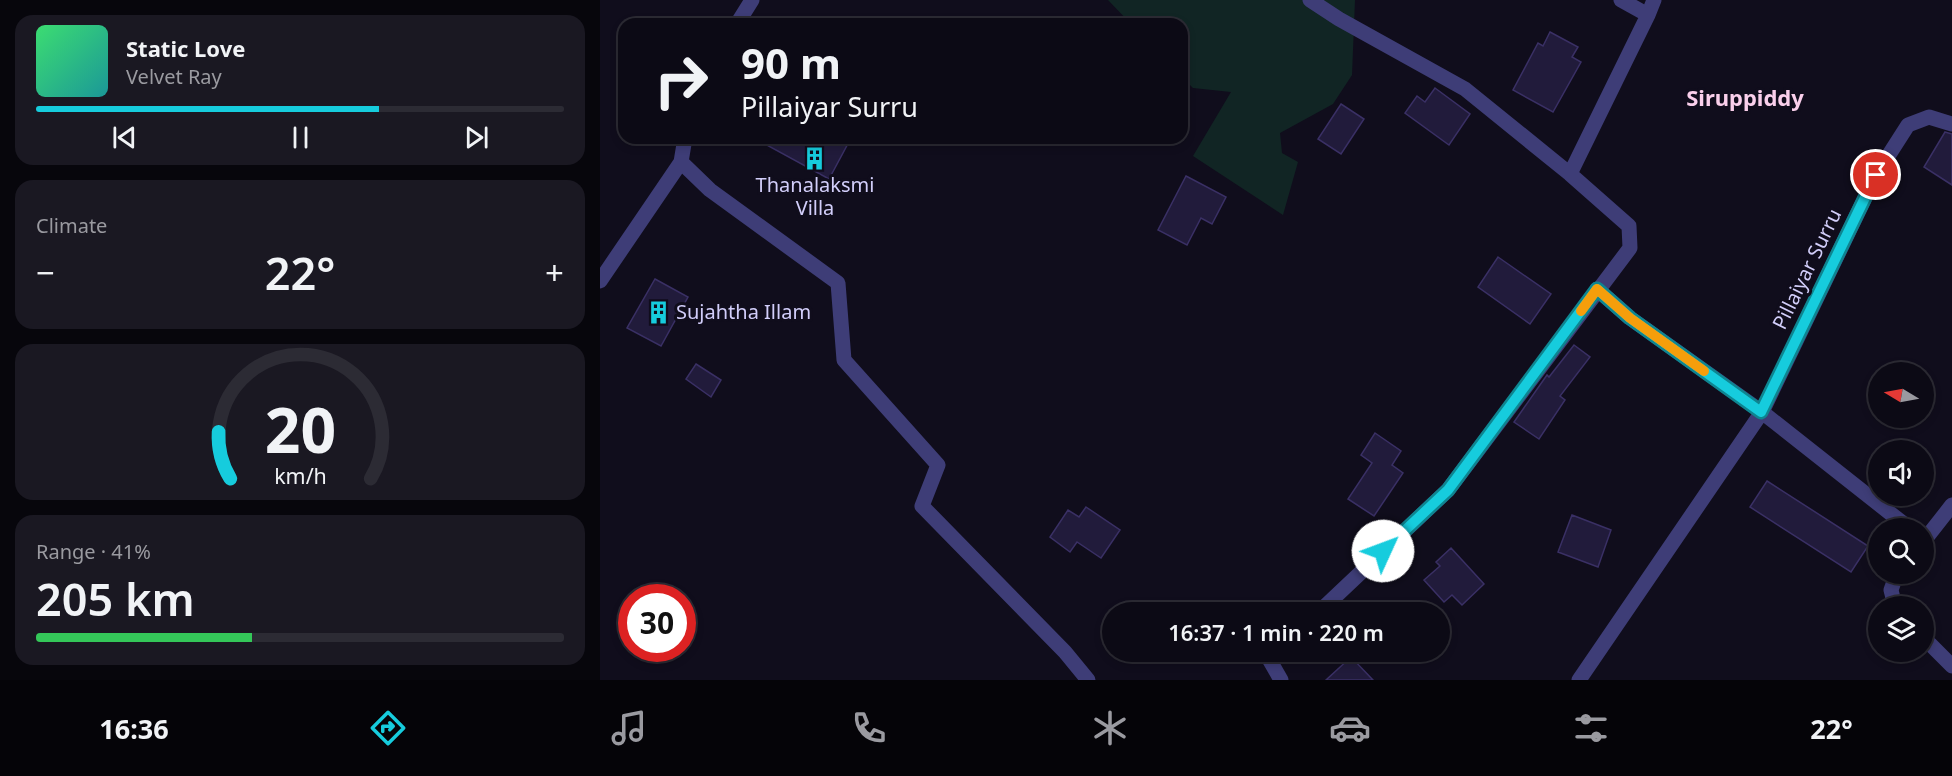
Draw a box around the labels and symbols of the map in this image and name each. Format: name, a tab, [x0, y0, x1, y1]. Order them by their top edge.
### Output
district label: Siruppiddy	[1686, 82, 1804, 112]
building icon: Thanalaksmi Villa	[802, 145, 828, 171]
pin	[1850, 149, 1901, 200]
place label: Thanalaksmi Villa	[756, 171, 874, 221]
street label: Pillaiyar Surru	[1766, 204, 1847, 334]
place label: Sujahtha Illam	[676, 298, 811, 325]
building icon: Sujahtha Illam	[645, 299, 671, 325]
north arrow	[1868, 362, 1934, 428]
position arrow	[1351, 519, 1415, 583]
speed limit sign: 30	[618, 584, 696, 662]

